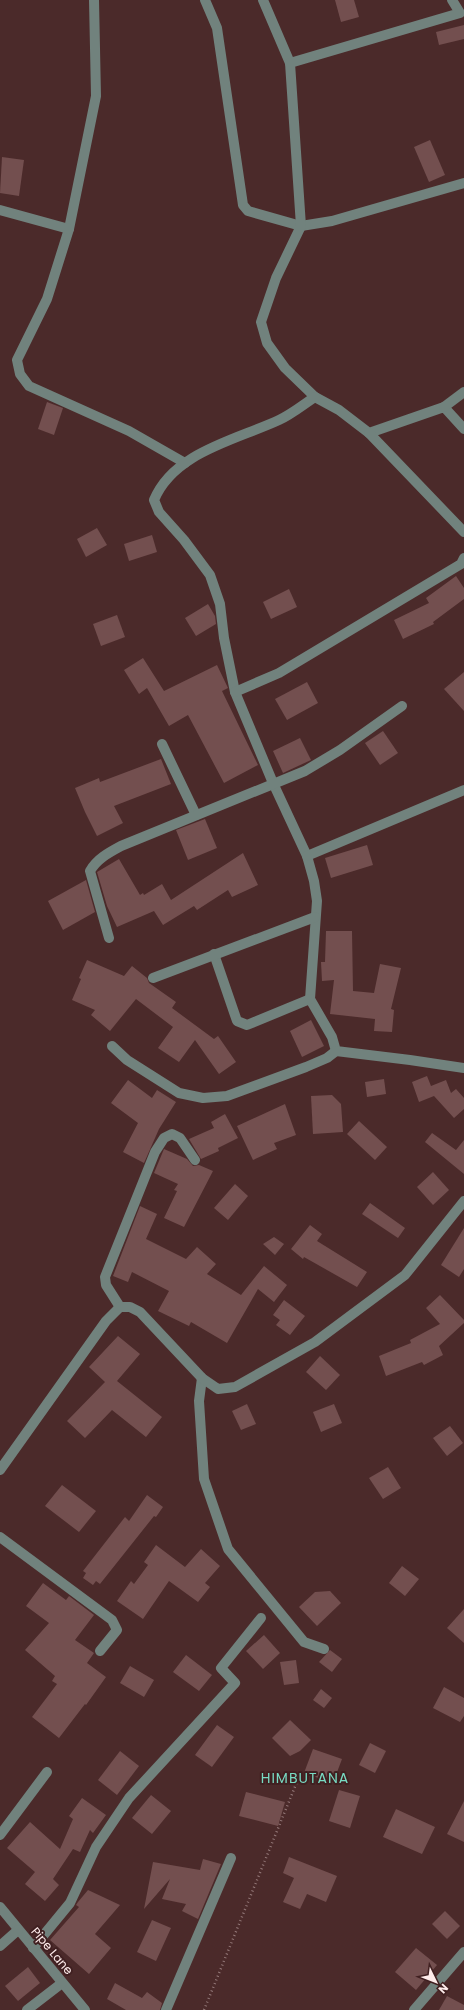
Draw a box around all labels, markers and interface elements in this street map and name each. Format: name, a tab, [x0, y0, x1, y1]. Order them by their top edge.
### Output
district label: HIMBUTANA	[261, 1768, 349, 1788]
street label: Pipe Lane	[28, 1923, 77, 1978]
north arrow	[416, 1962, 456, 2002]
text: N	[435, 1980, 452, 1997]

